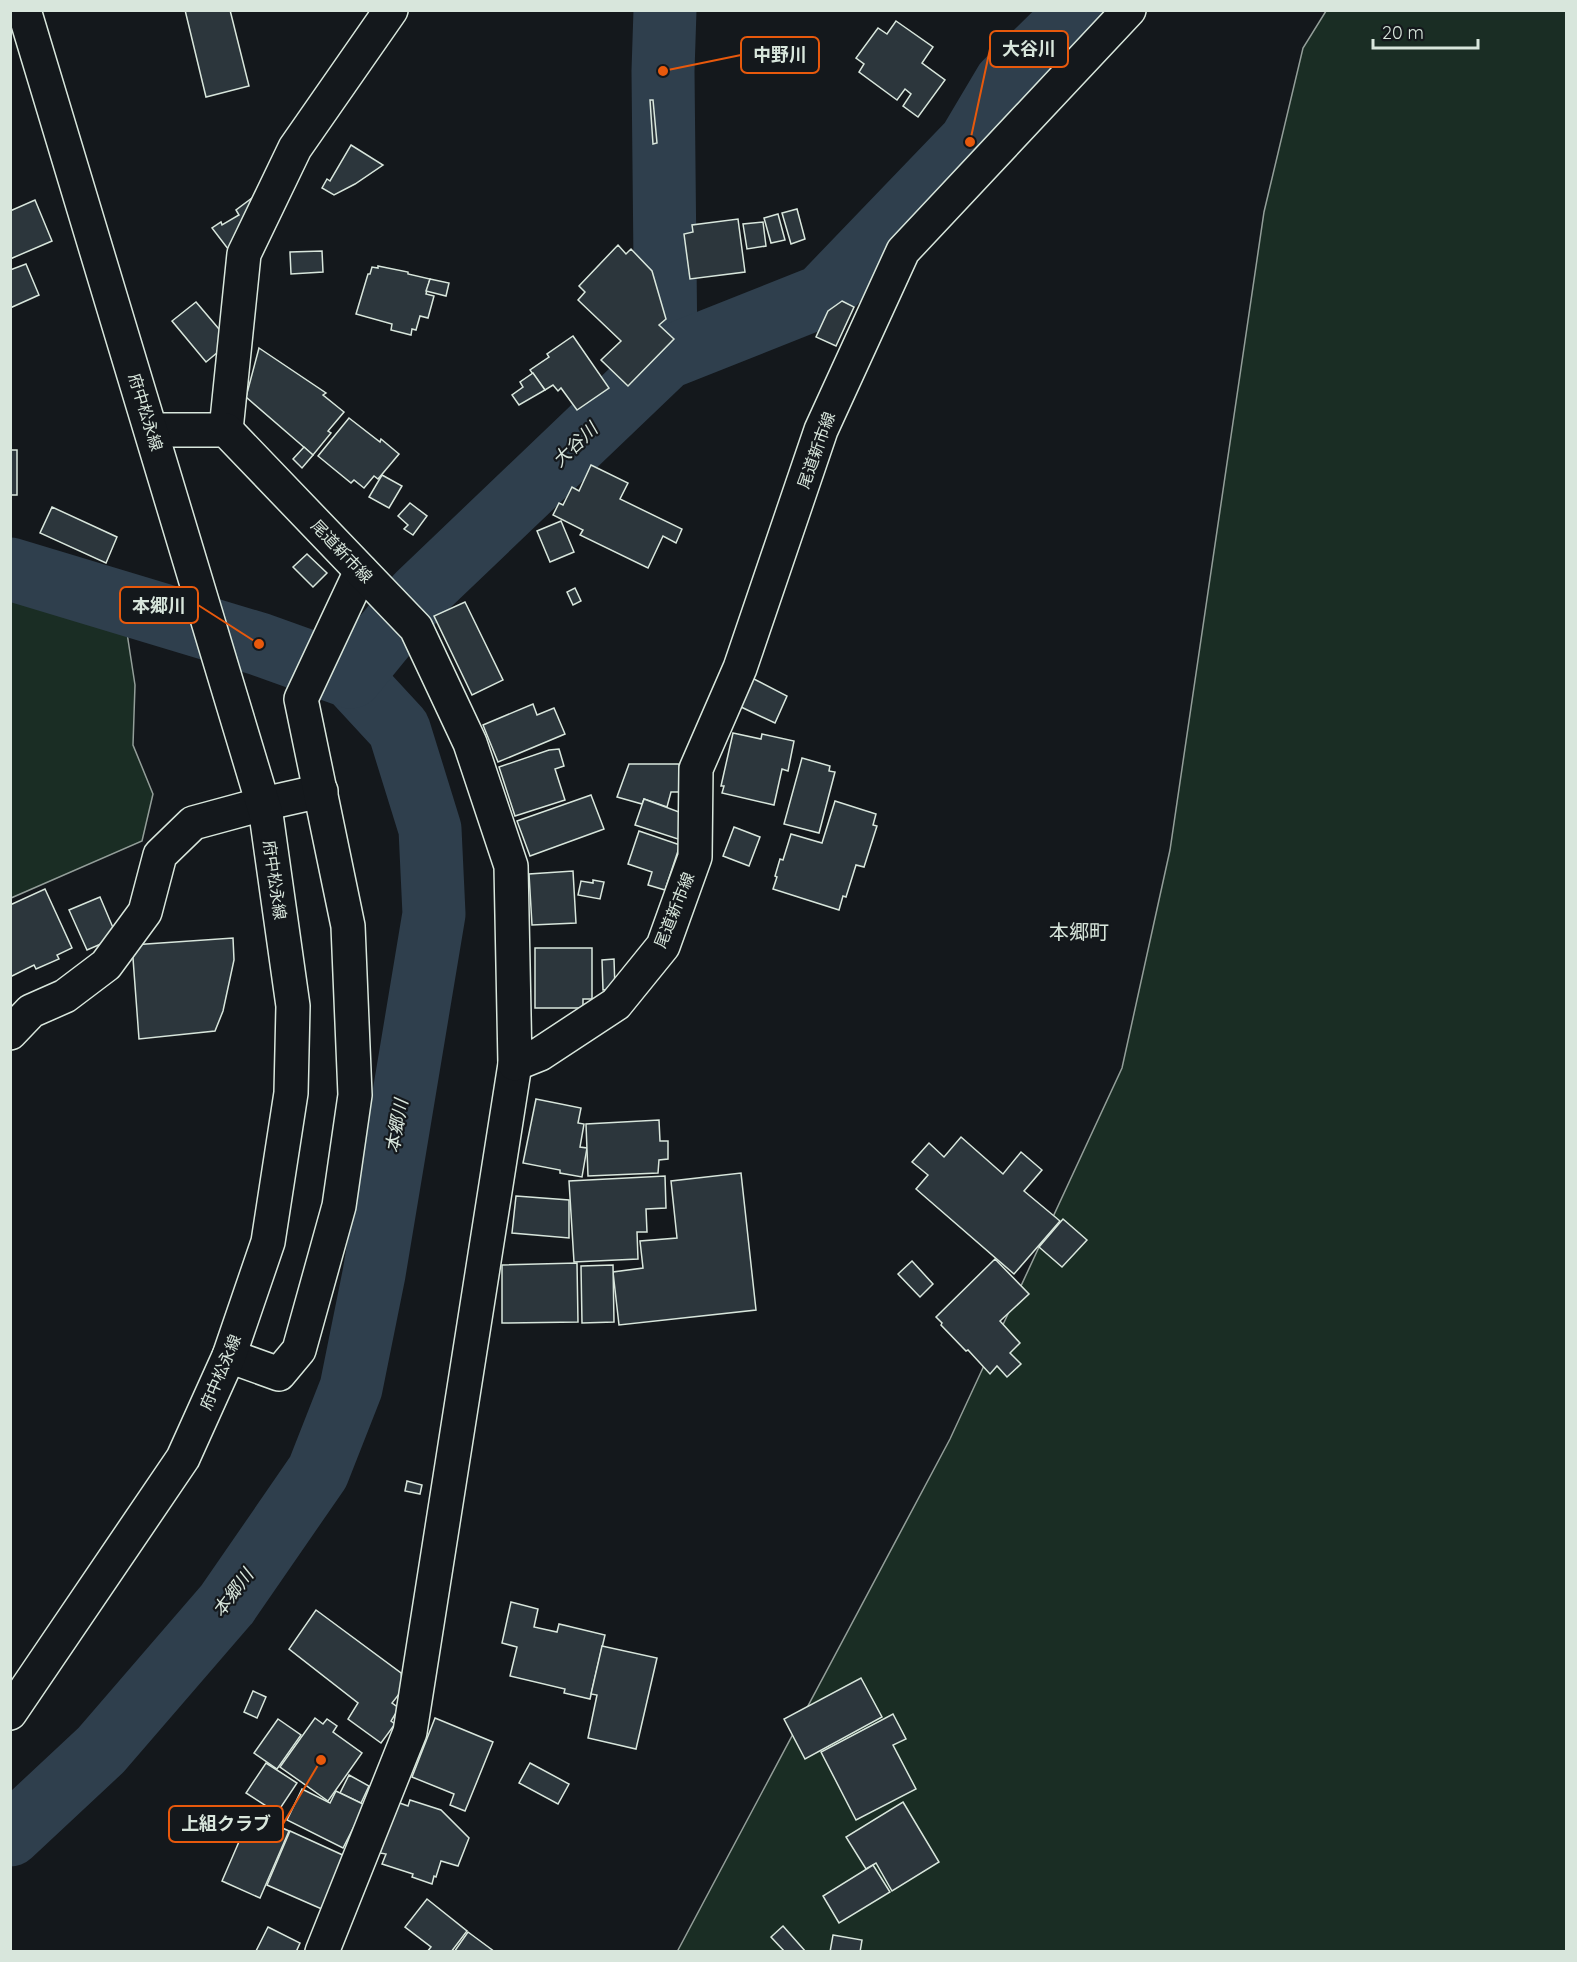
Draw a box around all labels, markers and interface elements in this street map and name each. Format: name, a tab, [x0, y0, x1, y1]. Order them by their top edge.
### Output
scale bar	[1373, 12, 1478, 50]
text: 20 m	[1382, 21, 1424, 44]
callout: 大谷川	[990, 31, 1068, 67]
callout: 中野川	[741, 37, 819, 73]
text: 大谷川	[1002, 37, 1056, 60]
text: 中野川	[753, 43, 807, 66]
street label: 府中松永線	[125, 371, 167, 453]
street label: 尾道新市線	[793, 409, 839, 491]
water label: 大谷川	[547, 416, 604, 472]
street label: 尾道新市線	[307, 515, 377, 587]
callout: 本郷川	[120, 587, 198, 623]
text: 本郷川	[132, 594, 186, 617]
street label: 府中松永線	[260, 839, 290, 921]
street label: 尾道新市線	[650, 869, 698, 951]
district label: 本郷町	[1049, 919, 1109, 944]
water label: 本郷川	[380, 1095, 413, 1154]
street label: 府中松永線	[195, 1331, 245, 1413]
water label: 本郷川	[207, 1563, 259, 1621]
callout: 上組クラブ	[169, 1806, 283, 1842]
text: 上組クラブ	[181, 1812, 271, 1835]

